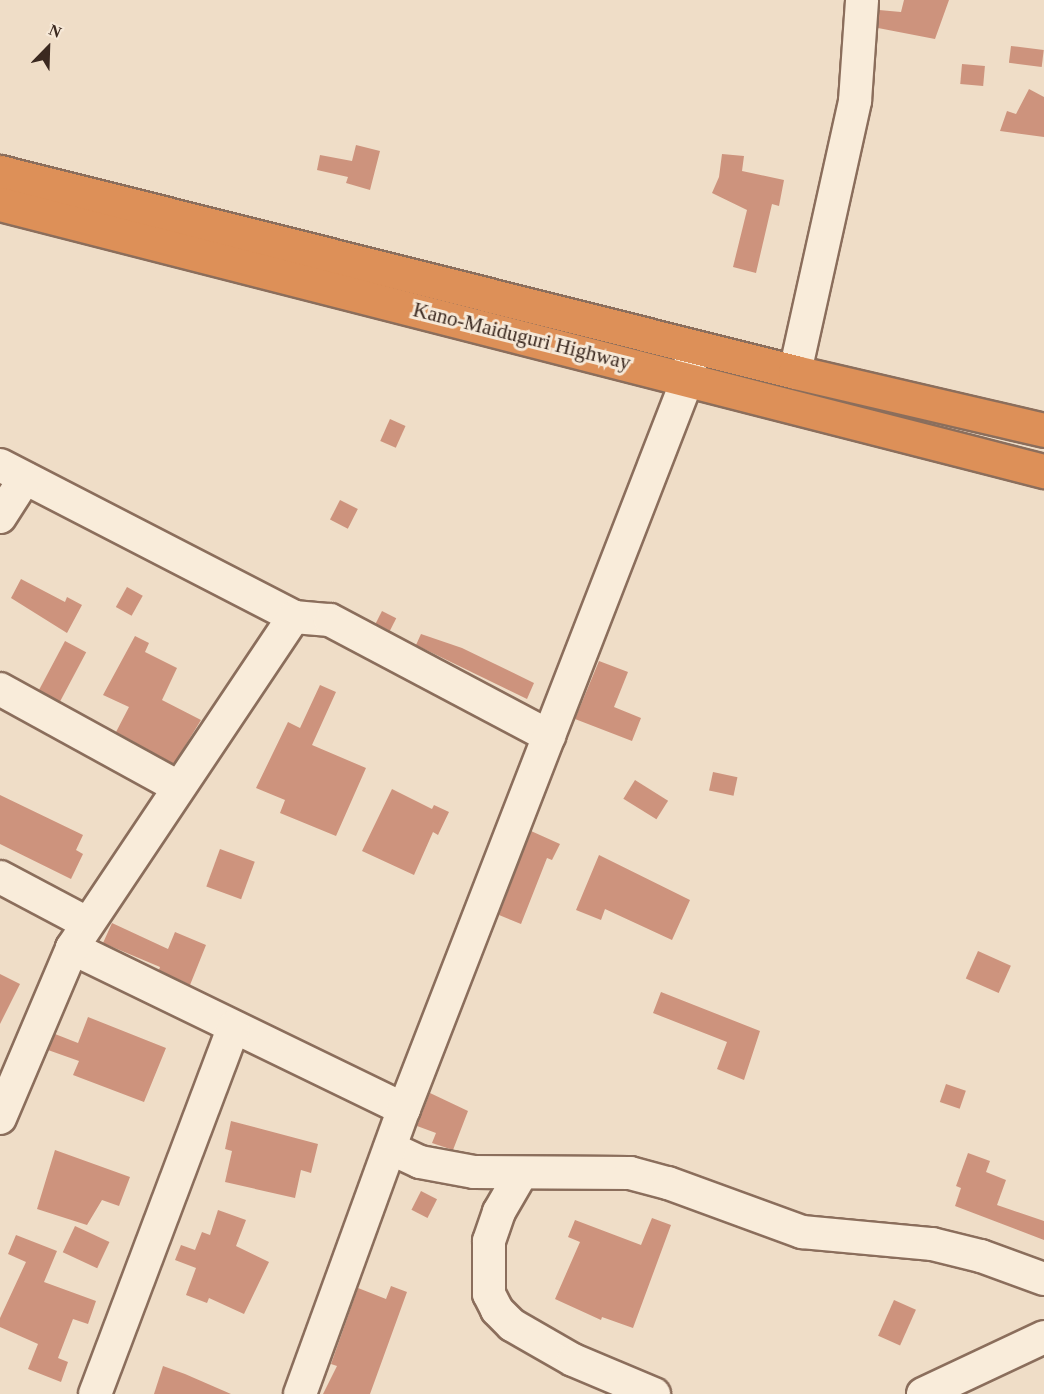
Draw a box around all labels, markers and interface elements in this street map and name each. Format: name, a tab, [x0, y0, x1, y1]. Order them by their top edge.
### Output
north arrow	[18, 18, 78, 78]
text: N	[47, 21, 64, 41]
street label: Kano-Maiduguri Highway	[411, 297, 633, 375]

